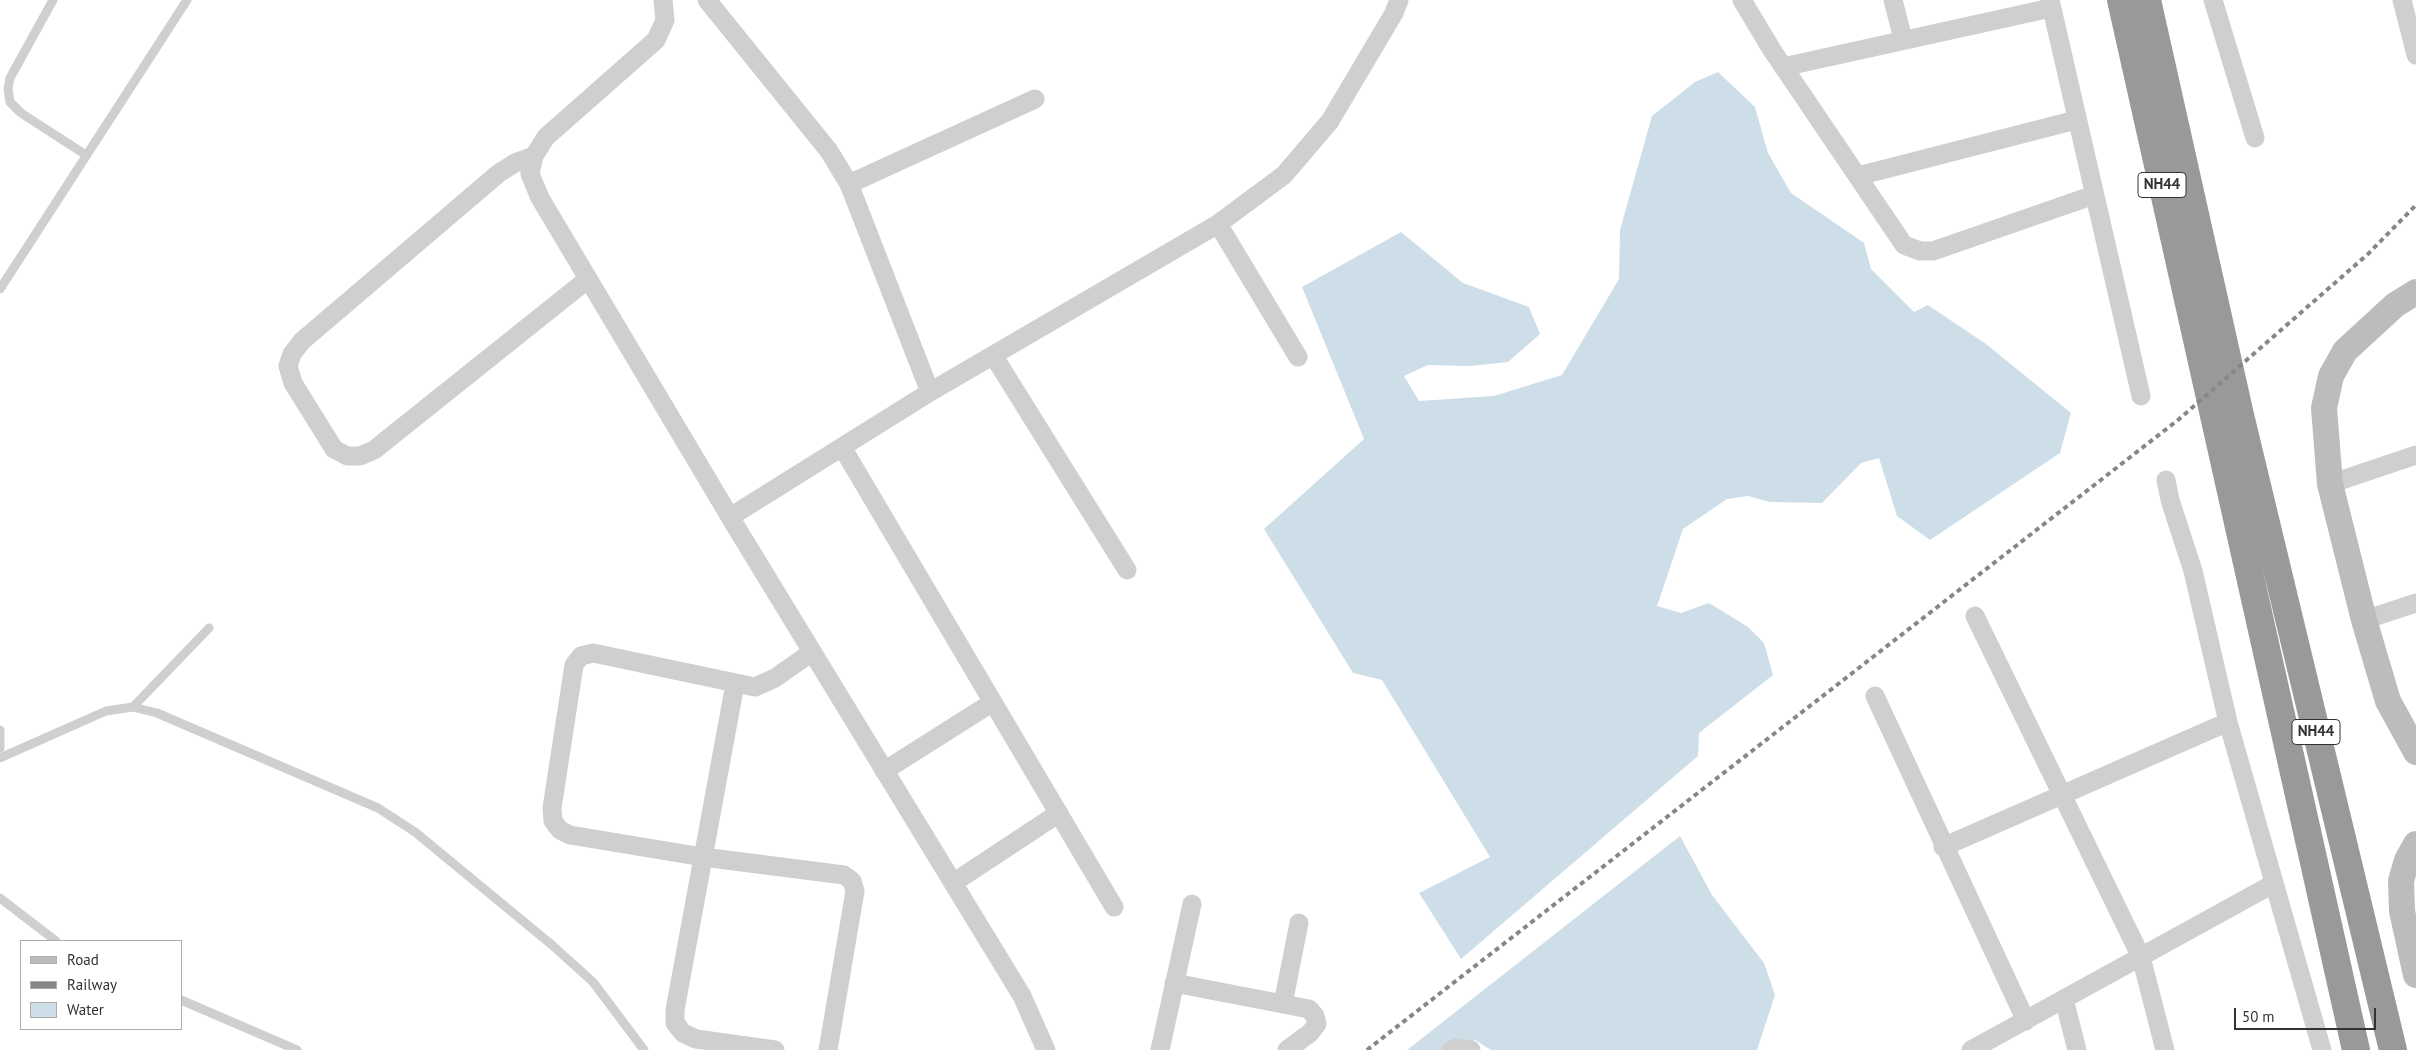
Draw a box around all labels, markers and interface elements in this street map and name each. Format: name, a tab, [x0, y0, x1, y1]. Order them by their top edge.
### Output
road number: NH44	[2138, 172, 2186, 198]
road number: NH44	[2292, 720, 2340, 744]
legend	[20, 940, 182, 1030]
text: Road	[67, 950, 99, 969]
text: Railway	[67, 975, 117, 994]
scale bar	[2236, 998, 2378, 1030]
text: Water	[67, 1000, 104, 1019]
text: 50 m	[2242, 1007, 2275, 1026]

